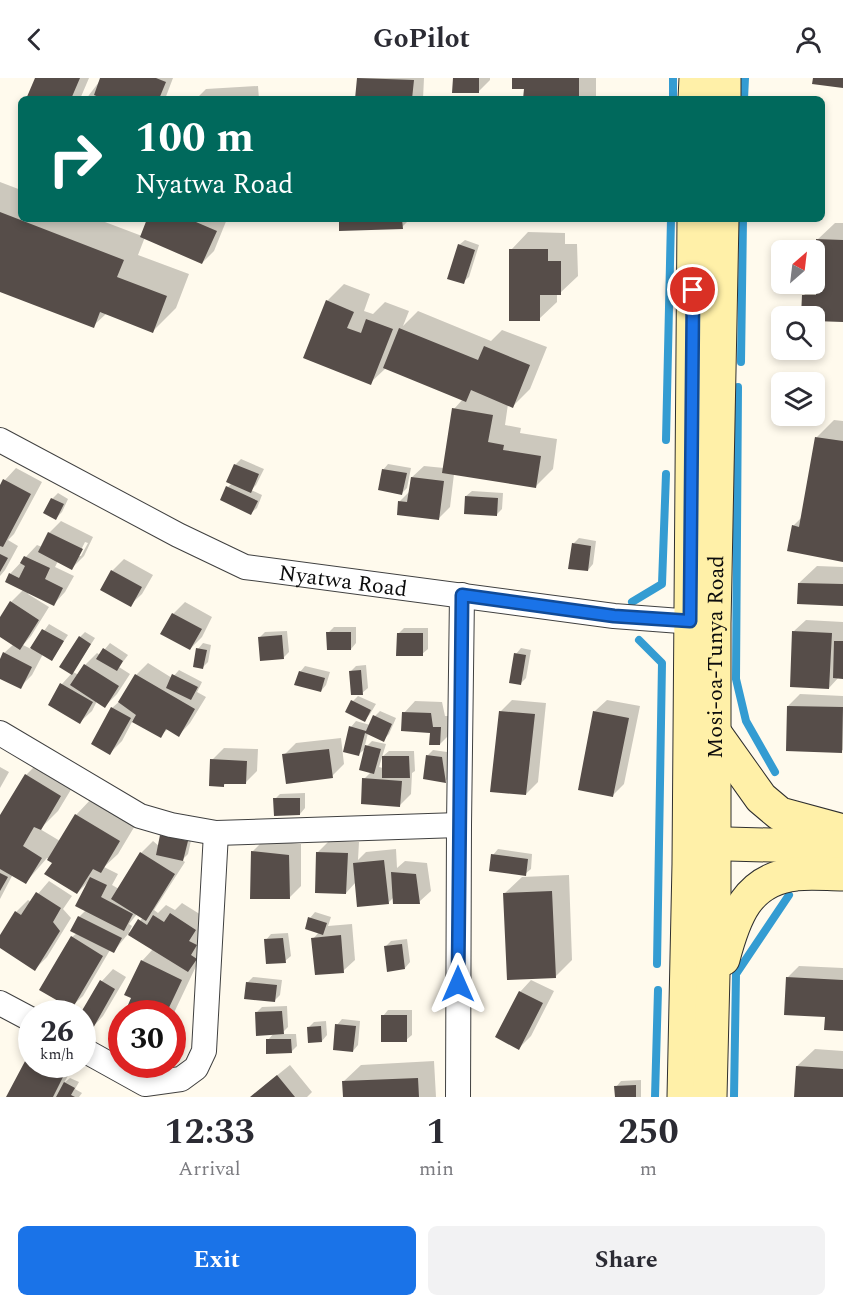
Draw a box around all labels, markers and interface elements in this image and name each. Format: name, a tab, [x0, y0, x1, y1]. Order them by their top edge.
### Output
text: GoPilot	[373, 18, 470, 60]
icon: back	[18, 23, 51, 56]
icon: person	[792, 23, 825, 56]
text: 100 m	[135, 107, 254, 170]
icon: right	[36, 120, 114, 198]
text: Nyatwa Road	[135, 164, 293, 206]
north arrow	[771, 240, 825, 294]
map controls	[771, 240, 825, 426]
pin	[667, 264, 718, 315]
icon: arrive	[676, 273, 709, 306]
button: search	[771, 306, 825, 360]
button: layers	[771, 372, 825, 426]
street label: Mosi-oa-Tunya Road	[699, 555, 733, 759]
street label: Nyatwa Road	[277, 557, 409, 606]
position arrow	[426, 952, 490, 1016]
speed limit sign: 30	[108, 1000, 186, 1078]
text: 26	[40, 1009, 74, 1055]
text: km/h	[40, 1043, 74, 1066]
text: 12:33	[164, 1105, 255, 1160]
text: 1	[426, 1105, 447, 1160]
text: 250	[618, 1105, 679, 1160]
text: Arrival	[178, 1154, 241, 1184]
text: min	[419, 1154, 454, 1184]
text: m	[640, 1154, 657, 1184]
button: Exit	[18, 1226, 416, 1295]
button: Share	[428, 1226, 825, 1295]

